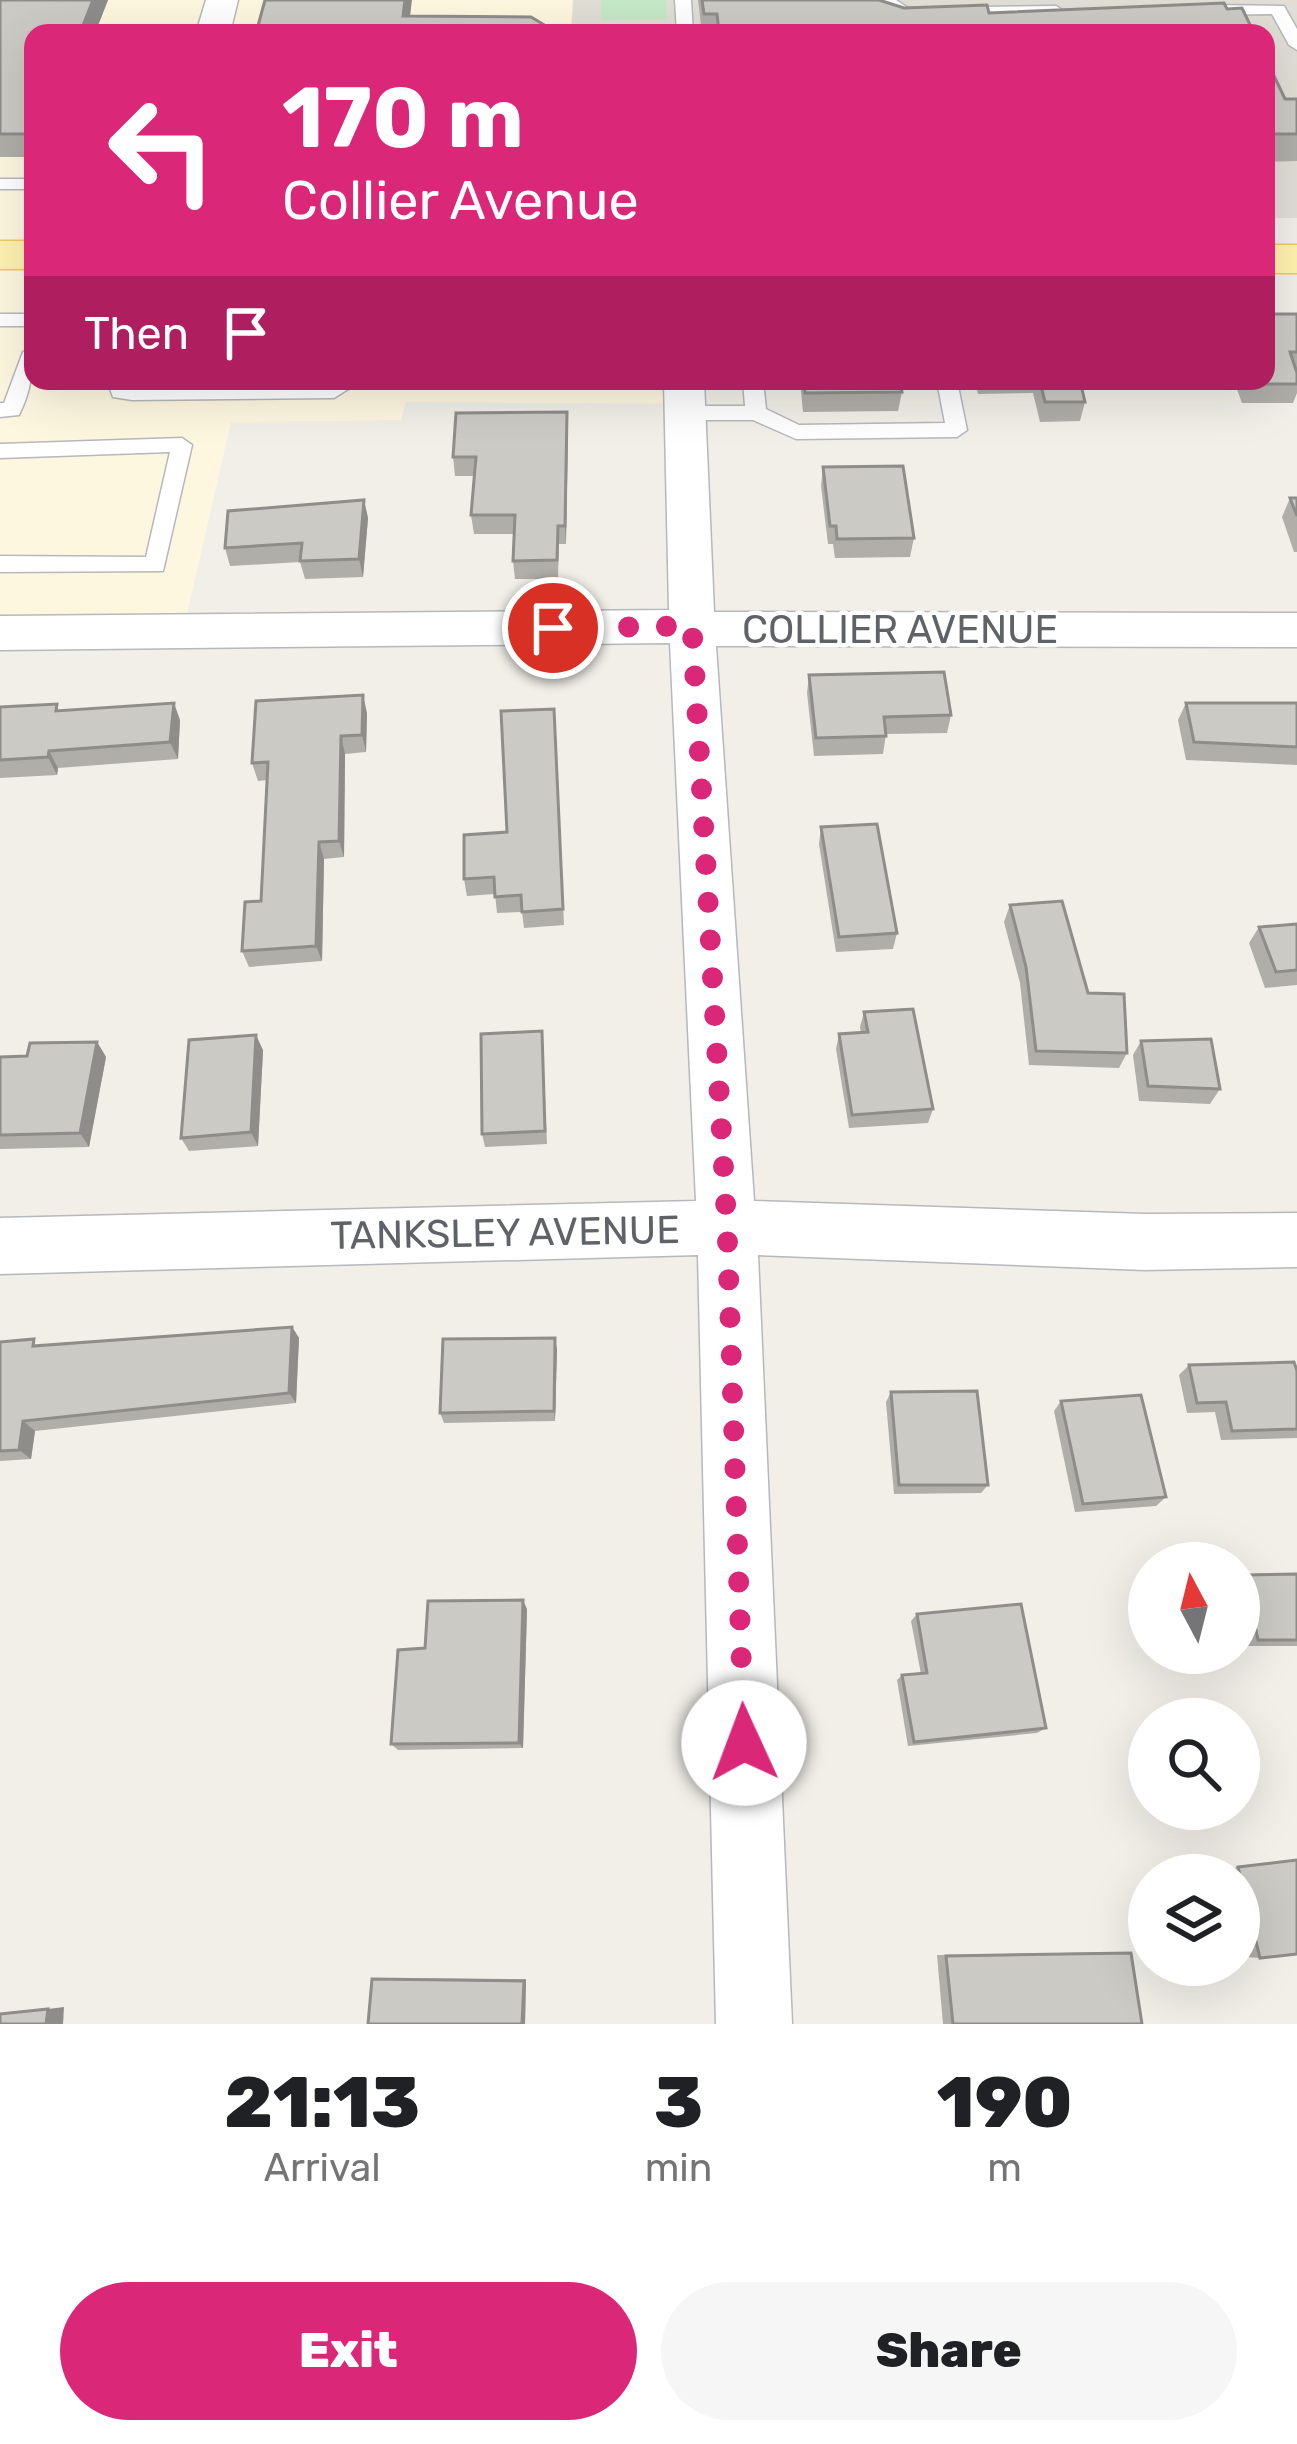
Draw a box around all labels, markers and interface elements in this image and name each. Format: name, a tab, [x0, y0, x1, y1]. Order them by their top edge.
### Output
text: 170 m	[282, 68, 524, 168]
icon: left	[84, 72, 240, 228]
text: Collier Avenue	[282, 169, 639, 233]
icon: arrive	[213, 300, 279, 366]
text: Then	[84, 307, 189, 360]
pin	[502, 577, 604, 679]
icon: arrive	[520, 595, 586, 661]
street label: COLLIER AVENUE	[742, 607, 1058, 653]
street label: TANKSLEY AVENUE	[330, 1207, 680, 1259]
north arrow	[1128, 1542, 1260, 1674]
map controls	[1128, 1542, 1260, 1986]
position arrow	[681, 1680, 807, 1806]
button: search	[1128, 1698, 1260, 1830]
button: layers	[1128, 1854, 1260, 1986]
text: 21:13	[224, 2060, 420, 2145]
text: 3	[654, 2060, 703, 2145]
text: 190	[937, 2060, 1073, 2145]
text: Arrival	[264, 2145, 381, 2191]
text: min	[645, 2145, 712, 2191]
text: m	[987, 2145, 1022, 2191]
button: Exit	[60, 2282, 637, 2420]
button: Share	[661, 2282, 1237, 2420]

